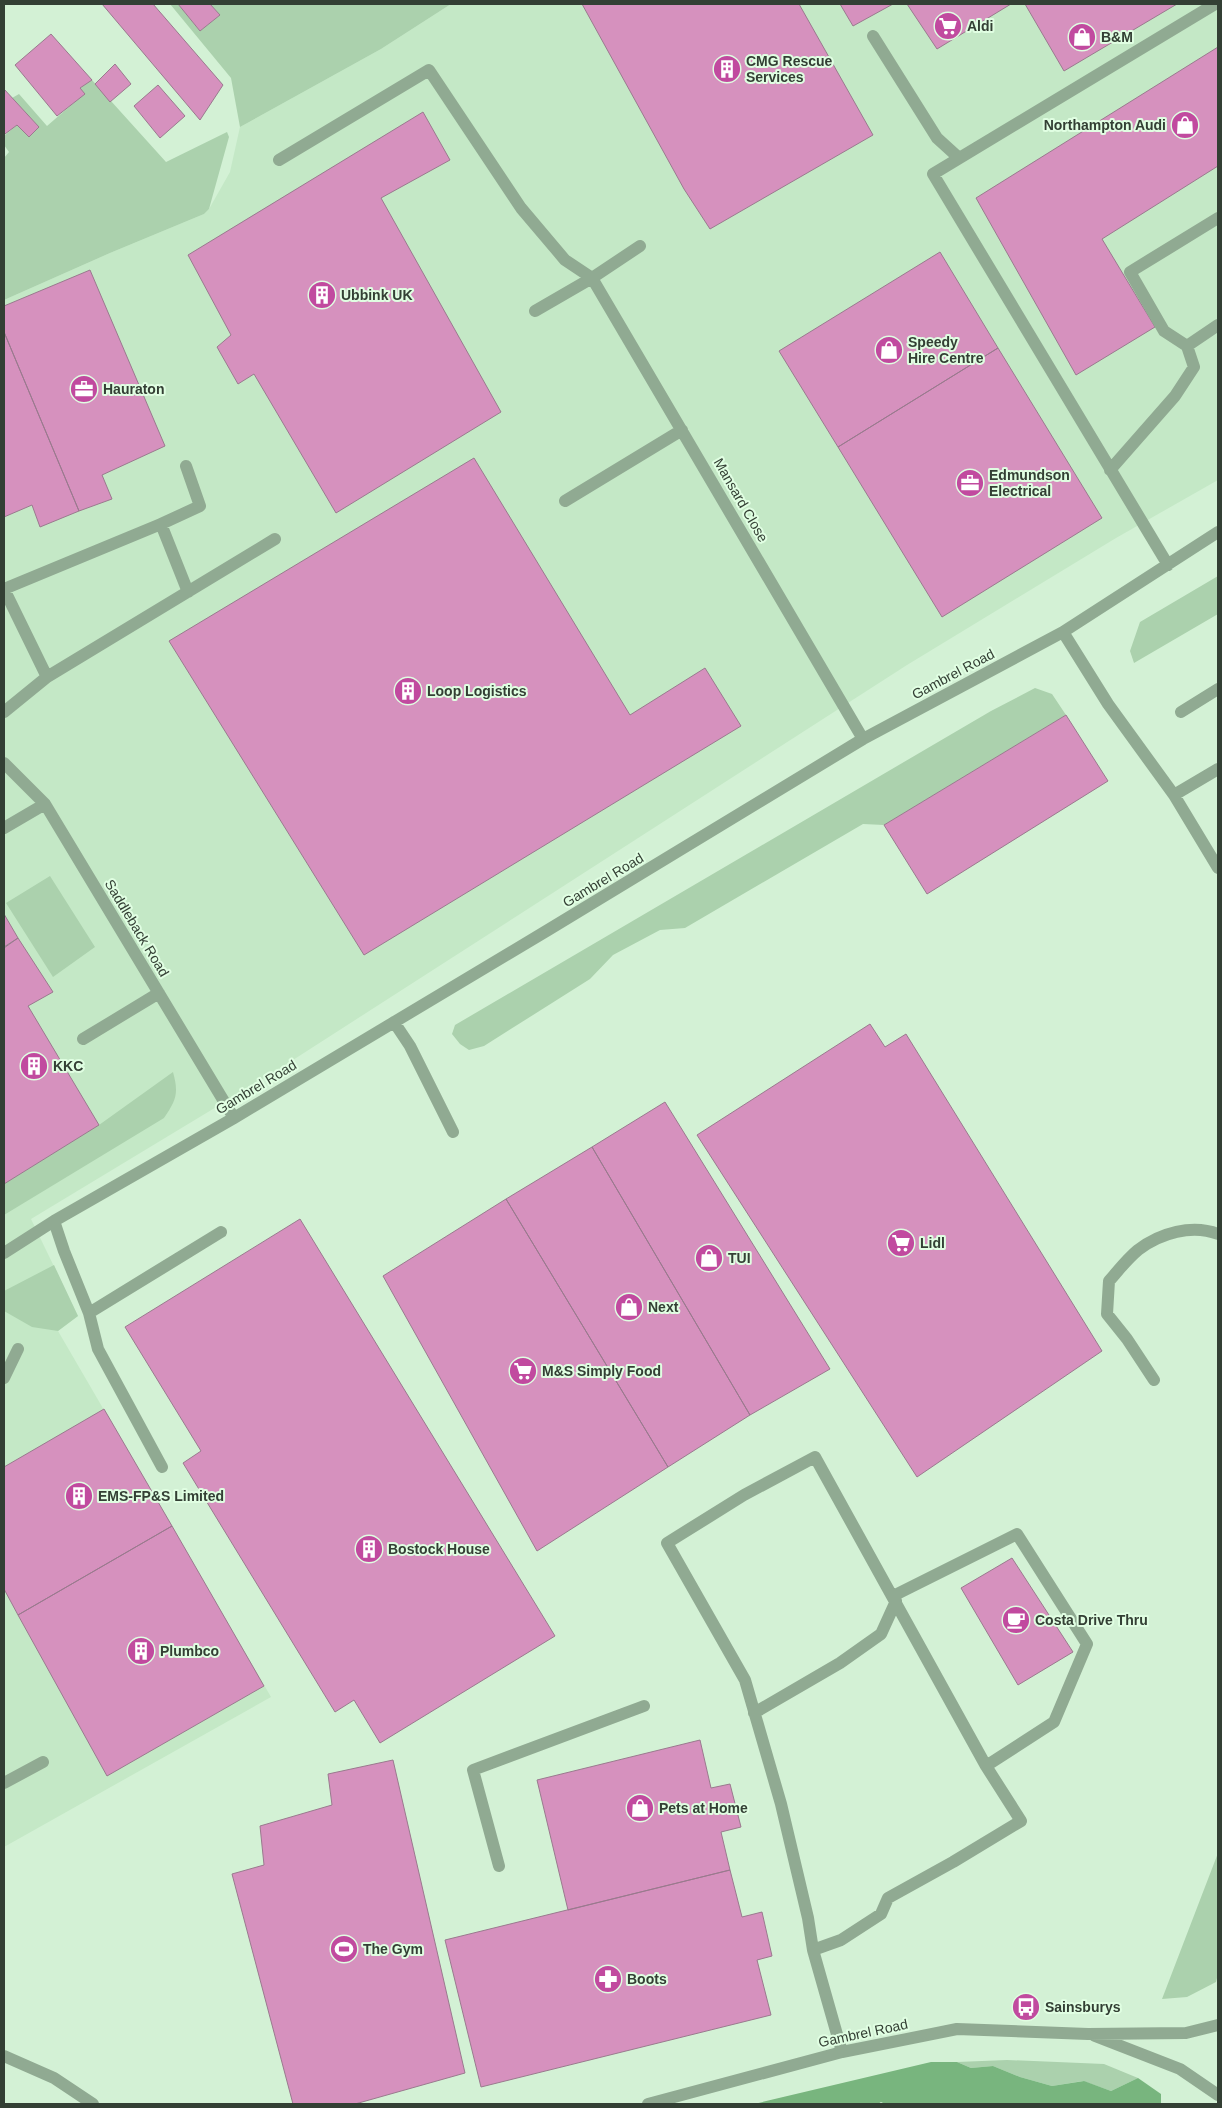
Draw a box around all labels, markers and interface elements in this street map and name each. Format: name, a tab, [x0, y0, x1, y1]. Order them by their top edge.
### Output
supermarket icon: Aldi	[933, 11, 963, 41]
place label: Aldi	[967, 18, 993, 34]
shop icon: B&M	[1067, 22, 1097, 52]
place label: B&M	[1101, 29, 1133, 45]
place label: CMG Rescue Services	[746, 53, 833, 85]
building icon: CMG Rescue Services	[712, 54, 742, 84]
shop icon: Northampton Audi	[1170, 110, 1200, 140]
place label: Northampton Audi	[1044, 117, 1166, 133]
building icon: Ubbink UK	[307, 280, 337, 310]
place label: Ubbink UK	[341, 287, 413, 303]
place label: Speedy Hire Centre	[908, 334, 984, 366]
shop icon: Speedy Hire Centre	[874, 335, 904, 365]
office icon: Hauraton	[69, 374, 99, 404]
place label: Hauraton	[103, 381, 164, 397]
street label: Mansard Close	[711, 455, 772, 545]
place label: Edmundson Electrical	[989, 467, 1070, 499]
office icon: Edmundson Electrical	[955, 468, 985, 498]
street label: Gambrel Road	[909, 646, 997, 702]
building icon: Loop Logistics	[393, 676, 423, 706]
place label: Loop Logistics	[427, 683, 527, 699]
street label: Gambrel Road	[560, 850, 646, 910]
street label: Saddleback Road	[102, 877, 172, 979]
building icon: KKC	[19, 1051, 49, 1081]
street label: Gambrel Road	[213, 1057, 299, 1117]
place label: KKC	[53, 1058, 83, 1074]
supermarket icon: Lidl	[886, 1228, 916, 1258]
place label: Lidl	[920, 1235, 945, 1251]
shop icon: TUI	[694, 1243, 724, 1273]
place label: TUI	[728, 1250, 751, 1266]
shop icon: Next	[614, 1292, 644, 1322]
place label: Next	[648, 1299, 679, 1315]
supermarket icon: M&S Simply Food	[508, 1356, 538, 1386]
place label: M&S Simply Food	[542, 1363, 661, 1379]
building icon: EMS-FP&S Limited	[64, 1481, 94, 1511]
place label: EMS-FP&S Limited	[98, 1488, 224, 1504]
building icon: Bostock House	[354, 1534, 384, 1564]
place label: Bostock House	[388, 1541, 490, 1557]
cafe icon: Costa Drive Thru	[1001, 1605, 1031, 1635]
place label: Costa Drive Thru	[1035, 1612, 1148, 1628]
building icon: Plumbco	[126, 1636, 156, 1666]
place label: Plumbco	[160, 1643, 219, 1659]
shop icon: Pets at Home	[625, 1793, 655, 1823]
place label: Pets at Home	[659, 1800, 748, 1816]
sports icon: The Gym	[329, 1934, 359, 1964]
place label: The Gym	[363, 1941, 423, 1957]
pharmacy icon: Boots	[593, 1964, 623, 1994]
place label: Boots	[627, 1971, 667, 1987]
bus stop icon: Sainsburys	[1011, 1992, 1041, 2022]
place label: Sainsburys	[1045, 1999, 1121, 2015]
street label: Gambrel Road	[817, 2016, 909, 2050]

